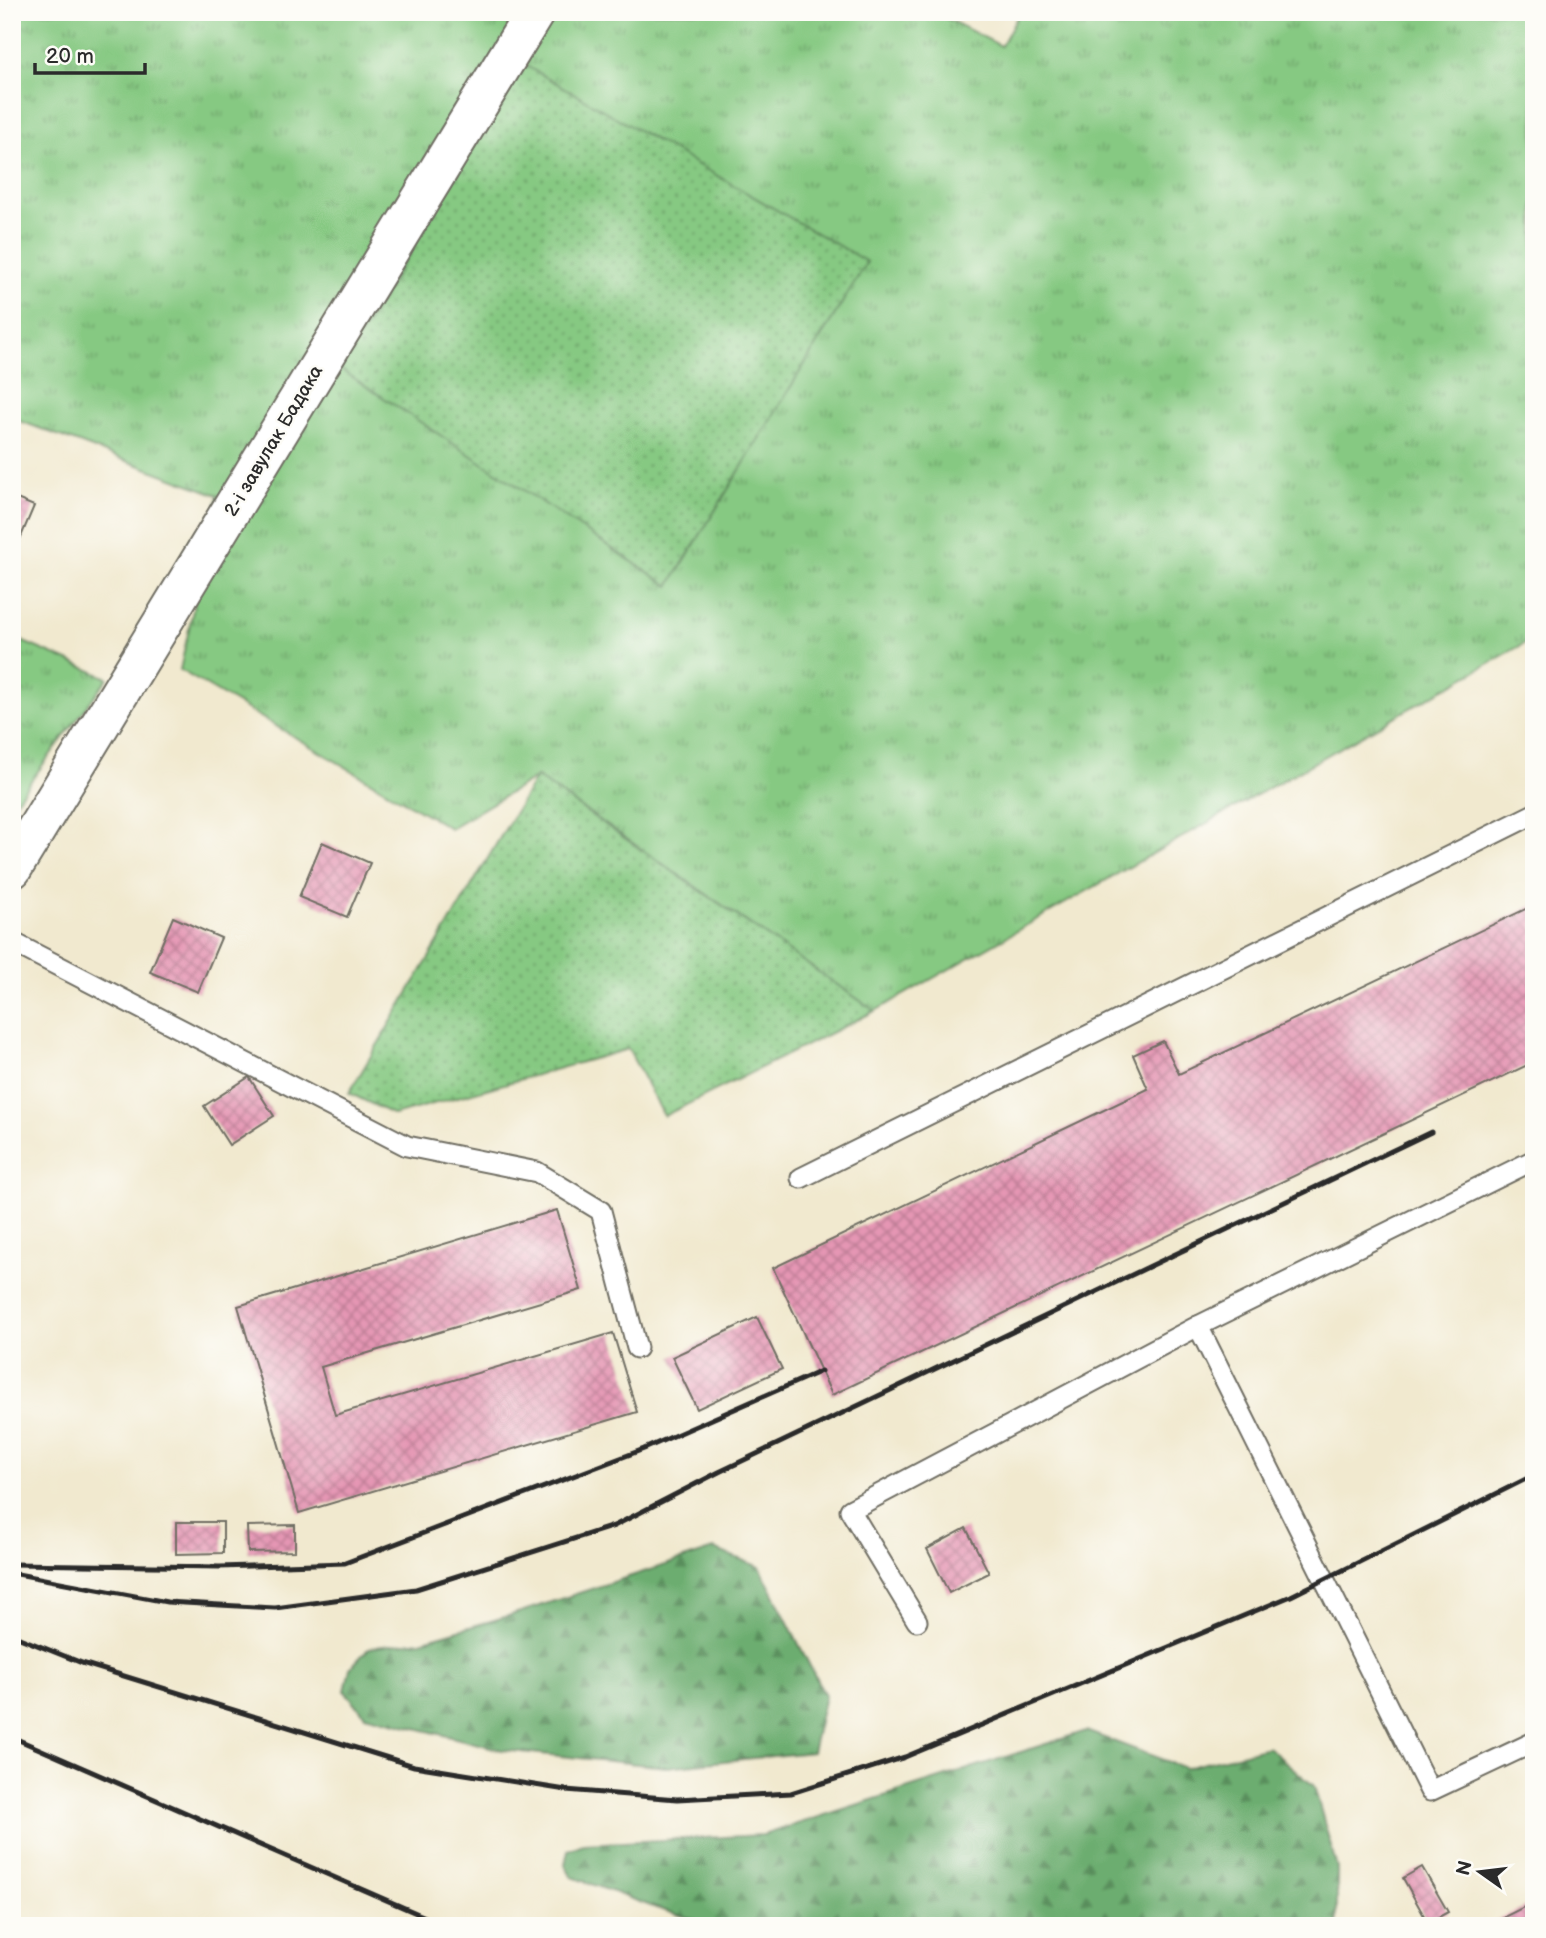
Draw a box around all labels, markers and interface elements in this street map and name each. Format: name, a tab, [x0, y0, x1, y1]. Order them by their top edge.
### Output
scale bar	[35, 32, 145, 76]
text: 20 m	[46, 44, 94, 69]
street label: 2-і завулак Бадака	[220, 361, 328, 521]
north arrow	[1444, 1836, 1514, 1906]
text: N	[1452, 1859, 1478, 1878]

